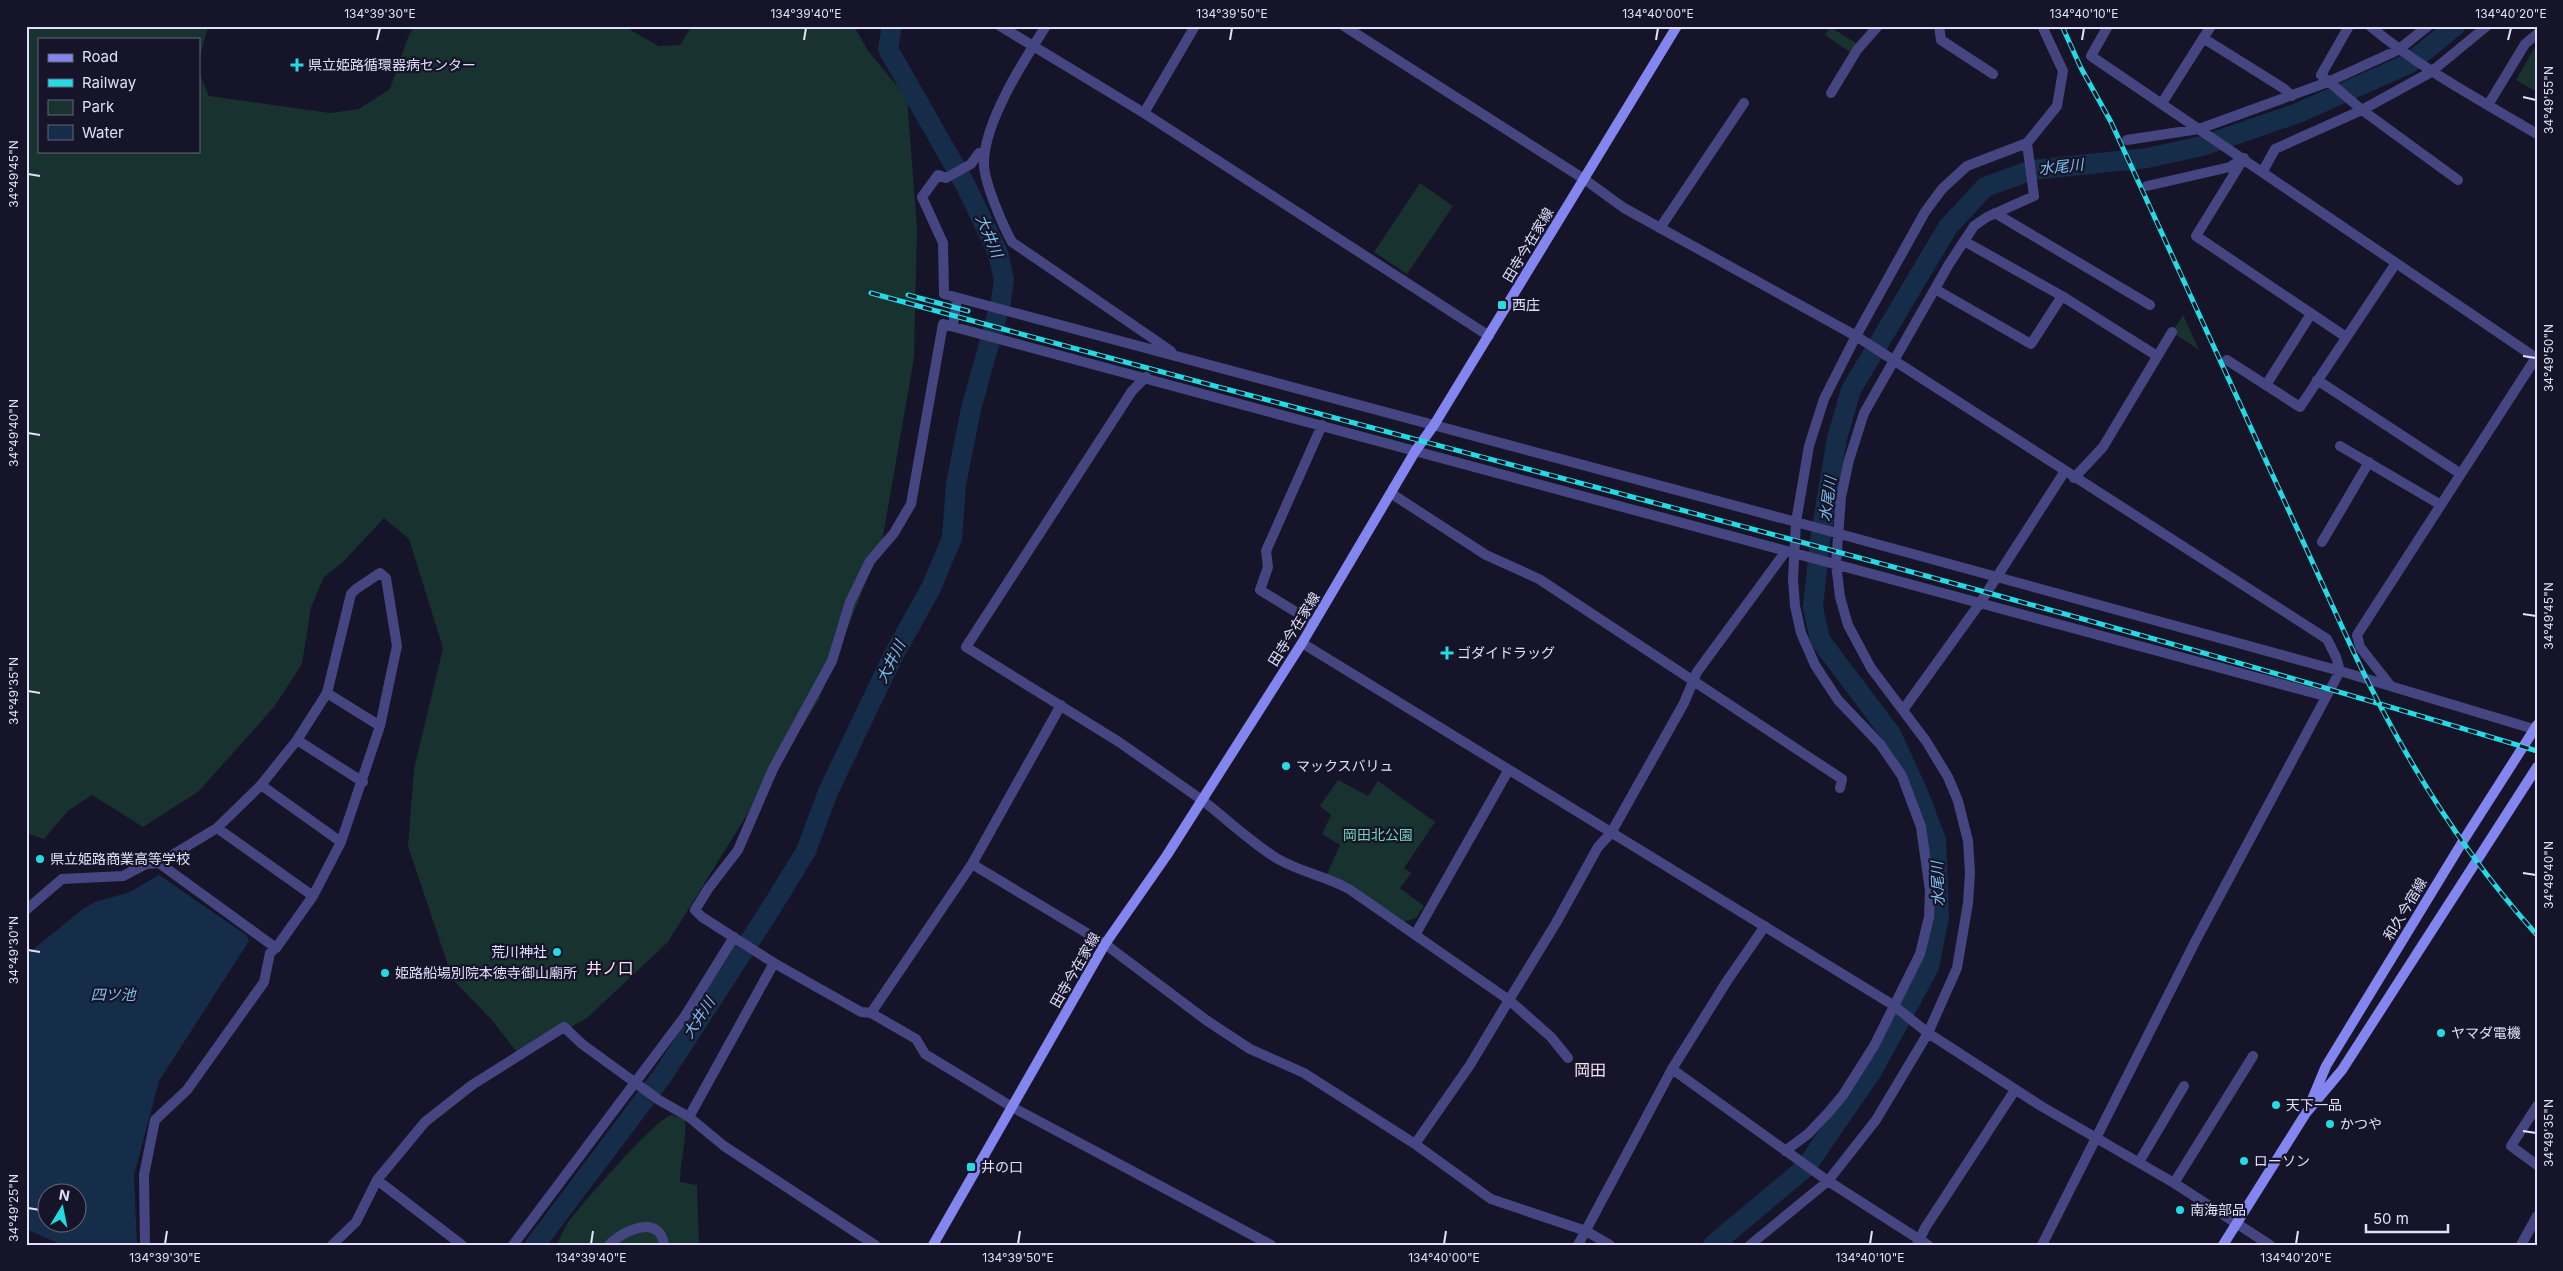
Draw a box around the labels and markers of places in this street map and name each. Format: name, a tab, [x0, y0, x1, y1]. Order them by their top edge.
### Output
place label: 県立姫路循環器病センター	[308, 56, 476, 73]
marker: 県立姫路循環器病センター	[290, 58, 304, 72]
place label: 西庄	[1512, 296, 1540, 313]
marker: 西庄	[1496, 299, 1508, 311]
place label: ゴダイドラッグ	[1457, 644, 1555, 661]
marker: ゴダイドラッグ	[1441, 647, 1453, 659]
place label: マックスバリュ	[1296, 757, 1394, 774]
marker: マックスバリュ	[1280, 760, 1292, 772]
place label: 県立姫路商業高等学校	[50, 850, 190, 867]
marker: 県立姫路商業高等学校	[34, 853, 46, 865]
place label: 荒川神社	[491, 943, 547, 960]
marker: 荒川神社	[551, 946, 563, 958]
place label: 姫路船場別院本徳寺御山廟所	[395, 964, 577, 981]
marker: 姫路船場別院本徳寺御山廟所	[379, 967, 391, 979]
place label: ヤマダ電機	[2451, 1024, 2521, 1041]
marker: ヤマダ電機	[2435, 1027, 2447, 1039]
place label: 天下一品	[2286, 1096, 2342, 1113]
marker: 天下一品	[2270, 1099, 2282, 1111]
place label: かつや	[2340, 1115, 2382, 1132]
marker: かつや	[2324, 1118, 2336, 1130]
place label: ローソン	[2254, 1152, 2310, 1169]
marker: ローソン	[2238, 1155, 2250, 1167]
place label: 井の口	[981, 1158, 1023, 1175]
marker: 井の口	[965, 1161, 977, 1173]
place label: 南海部品	[2190, 1201, 2246, 1218]
marker: 南海部品	[2174, 1204, 2186, 1216]

